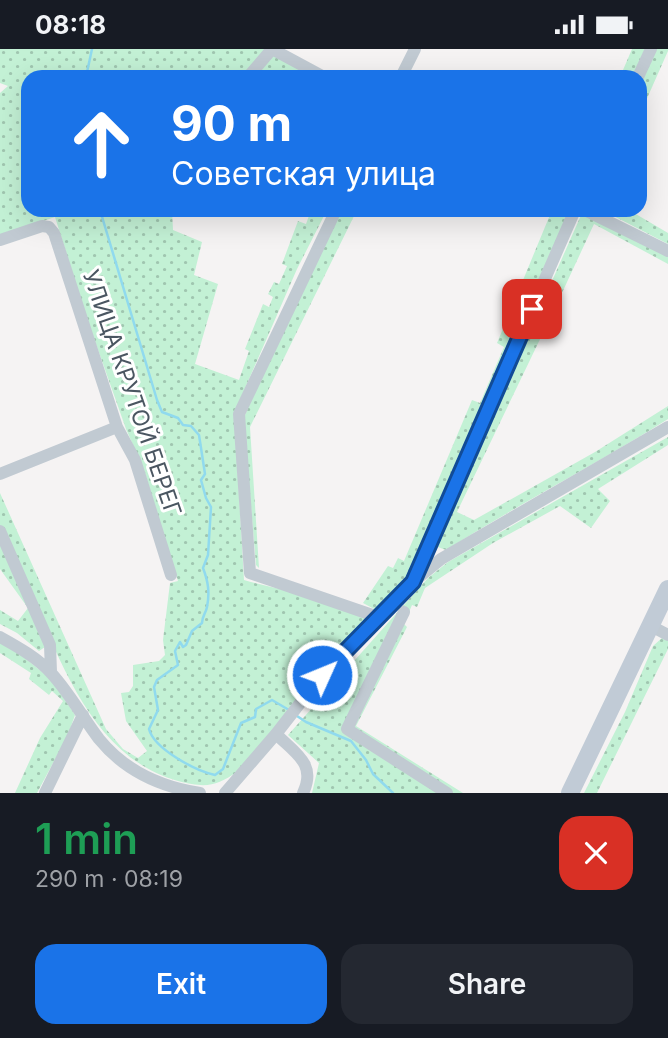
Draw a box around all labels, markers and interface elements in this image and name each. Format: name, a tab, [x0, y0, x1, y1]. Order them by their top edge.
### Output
text: 08:18	[35, 9, 106, 40]
text: 90 m	[171, 94, 292, 153]
icon: ahead	[56, 98, 147, 189]
text: Советская улица	[171, 154, 436, 193]
street label: УЛИЦА КРУТОЙ БЕРЕГ	[77, 266, 187, 520]
pin	[502, 279, 562, 339]
icon: arrive	[513, 290, 551, 328]
position arrow	[285, 638, 359, 712]
text: 1 min	[35, 813, 138, 864]
button: close	[559, 816, 633, 890]
text: 290 m · 08:19	[35, 865, 183, 893]
button: Exit	[35, 944, 327, 1024]
button: Share	[341, 944, 633, 1024]

